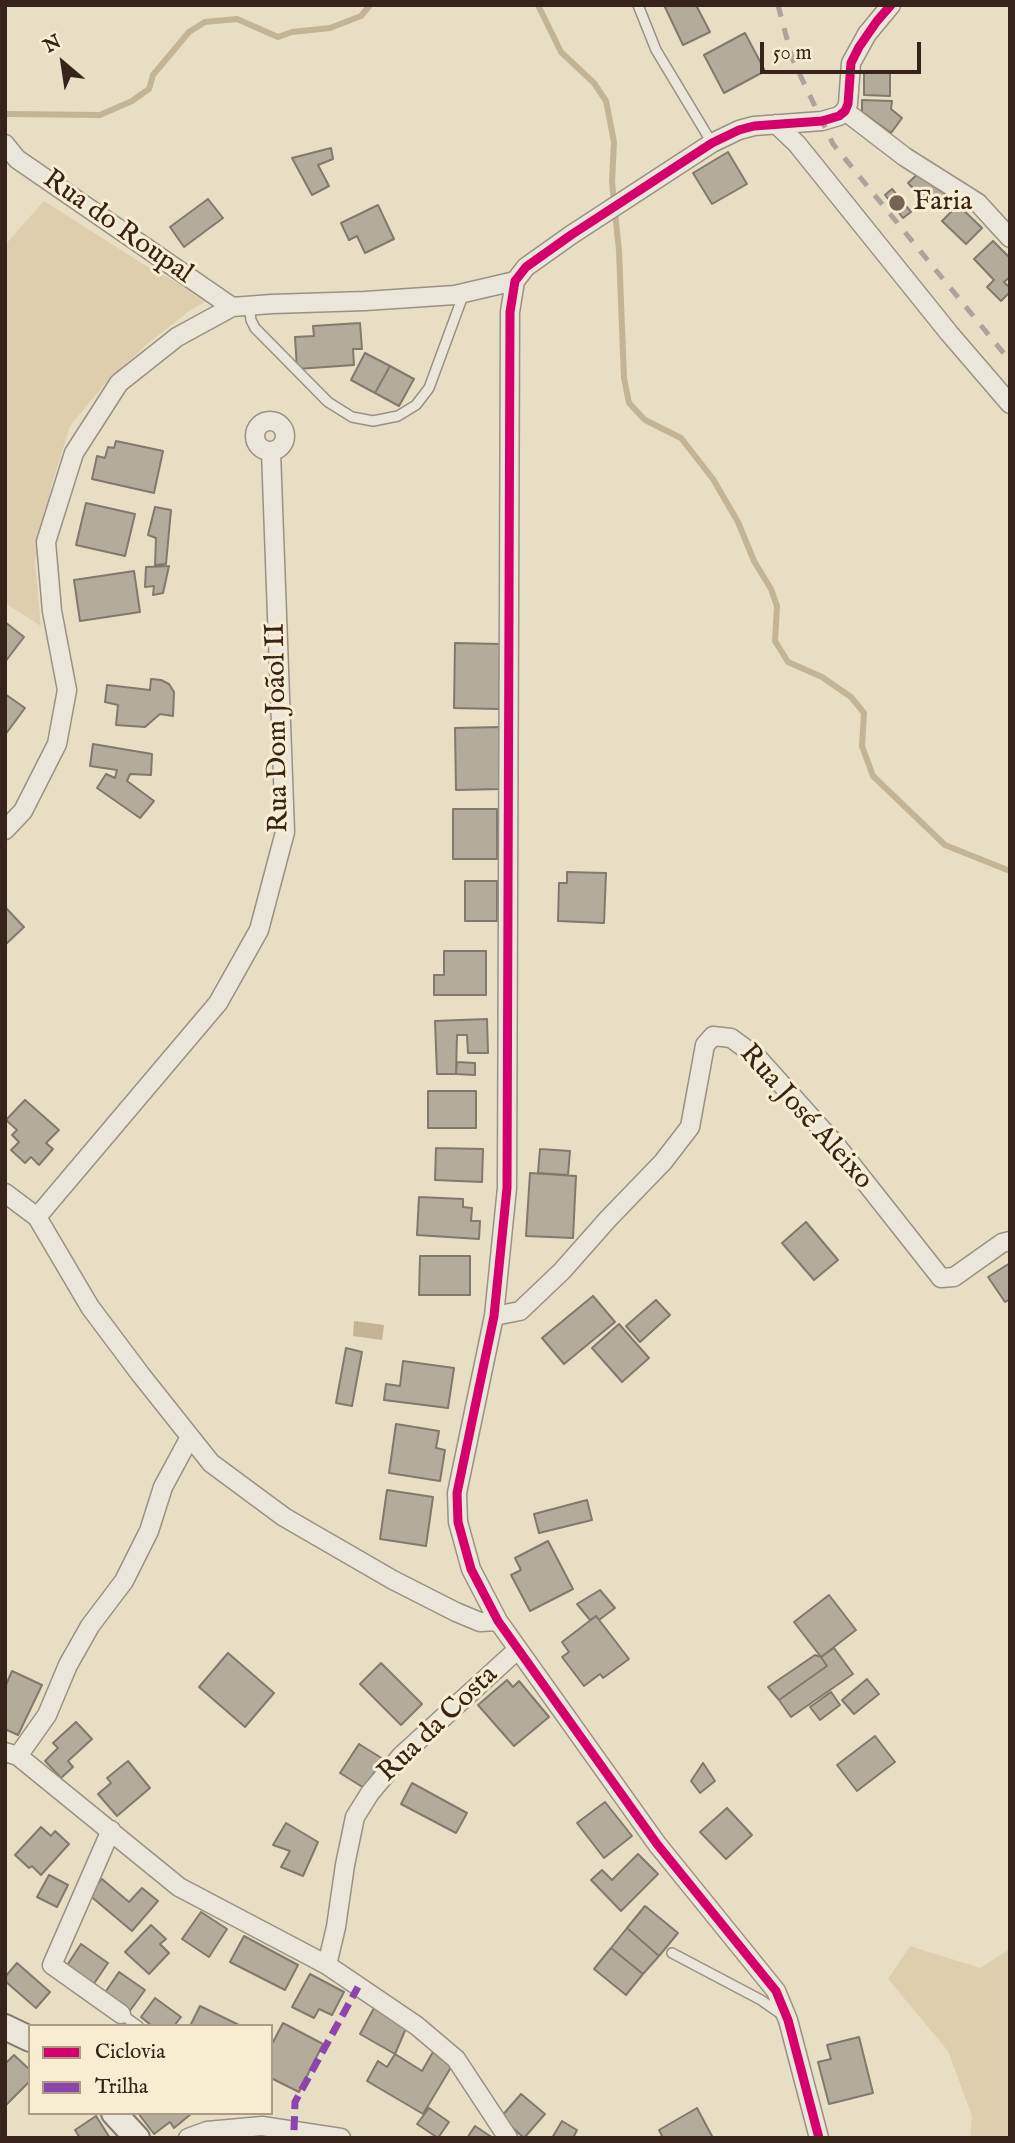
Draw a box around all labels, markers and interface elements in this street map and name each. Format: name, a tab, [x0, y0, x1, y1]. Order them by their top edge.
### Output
north arrow	[28, 28, 98, 98]
scale bar	[763, 28, 924, 72]
text: N	[40, 30, 66, 59]
text: 50 m	[773, 40, 812, 67]
street label: Rua do Roupal	[35, 164, 199, 292]
place label: Faria	[913, 186, 972, 220]
marker: Faria	[887, 193, 907, 213]
street label: Rua Dom Joãol II	[260, 623, 298, 833]
street label: Rua José Aleixo	[731, 1039, 879, 1197]
street label: Rua da Costa	[372, 1660, 506, 1790]
legend	[28, 2024, 273, 2115]
text: Ciclovia	[95, 2039, 165, 2066]
text: Trilha	[95, 2074, 148, 2101]

